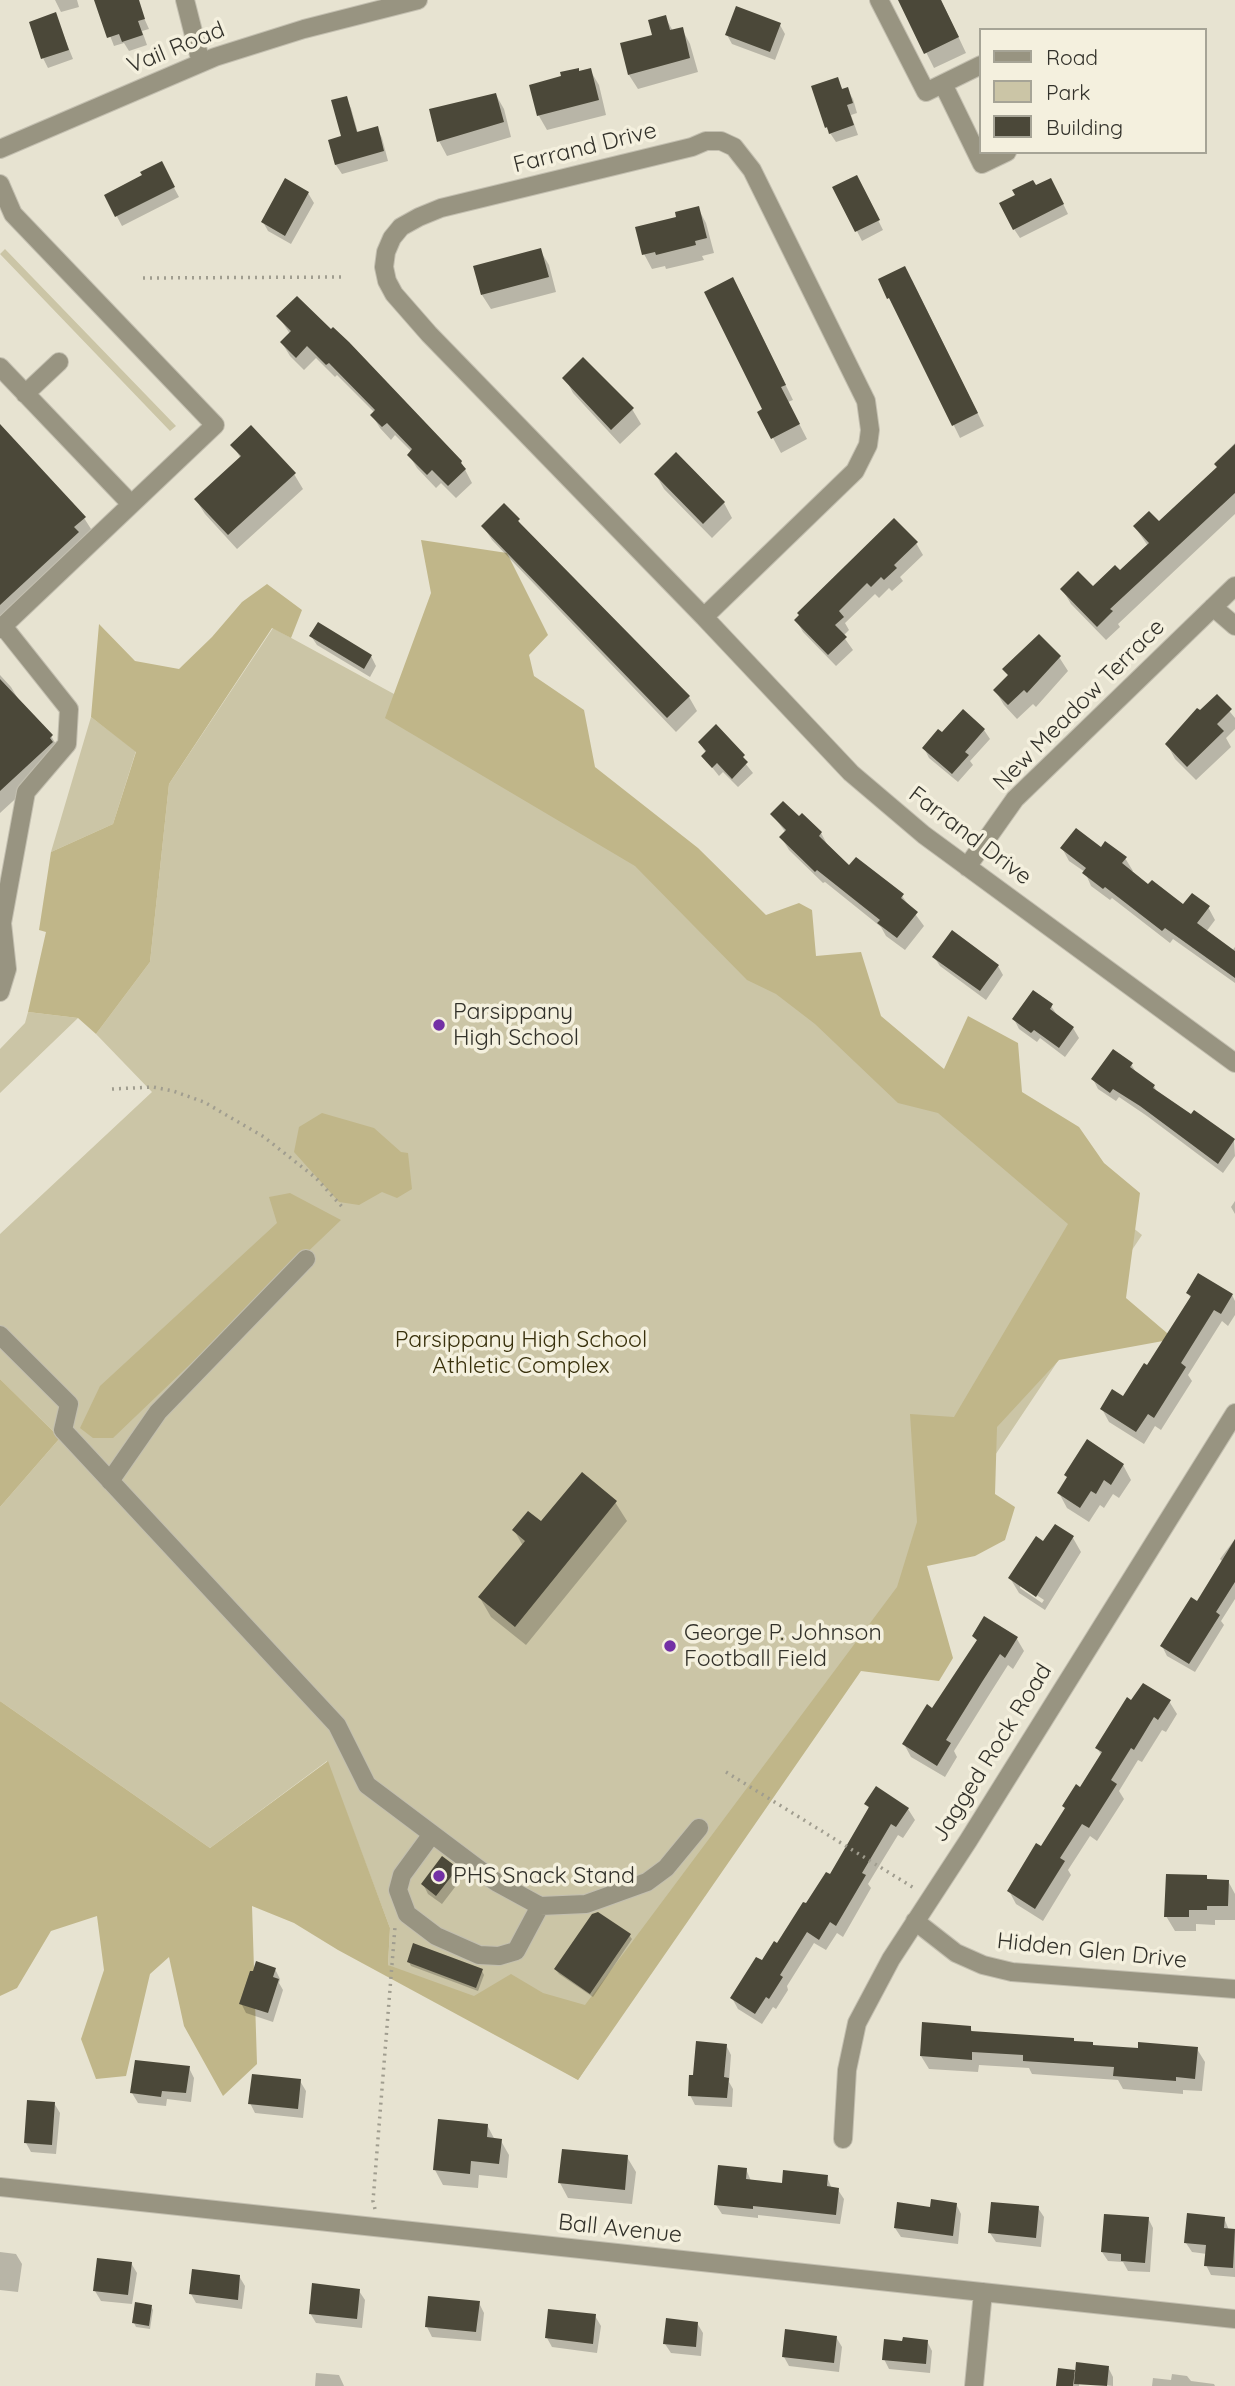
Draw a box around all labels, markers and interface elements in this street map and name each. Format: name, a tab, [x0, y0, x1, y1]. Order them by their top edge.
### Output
street label: Vail Road	[123, 16, 229, 80]
legend	[979, 28, 1207, 154]
text: Road	[1046, 44, 1098, 70]
text: Park	[1046, 79, 1090, 105]
text: Building	[1046, 114, 1123, 140]
street label: Farrand Drive	[510, 117, 660, 179]
street label: New Meadow Terrace	[988, 614, 1170, 796]
street label: Farrand Drive	[903, 781, 1037, 891]
place label: Parsippany High School	[453, 998, 579, 1052]
marker: Parsippany High School	[431, 1017, 447, 1033]
park label: Parsippany High School Athletic Complex	[395, 1326, 647, 1380]
place label: George P. Johnson Football Field	[684, 1619, 882, 1673]
marker: George P. Johnson Football Field	[662, 1638, 678, 1654]
street label: Jagged Rock Road	[926, 1659, 1058, 1847]
place label: PHS Snack Stand	[453, 1862, 635, 1890]
marker: PHS Snack Stand	[431, 1868, 447, 1884]
street label: Hidden Glen Drive	[996, 1927, 1188, 1975]
street label: Ball Avenue	[557, 2209, 683, 2249]

